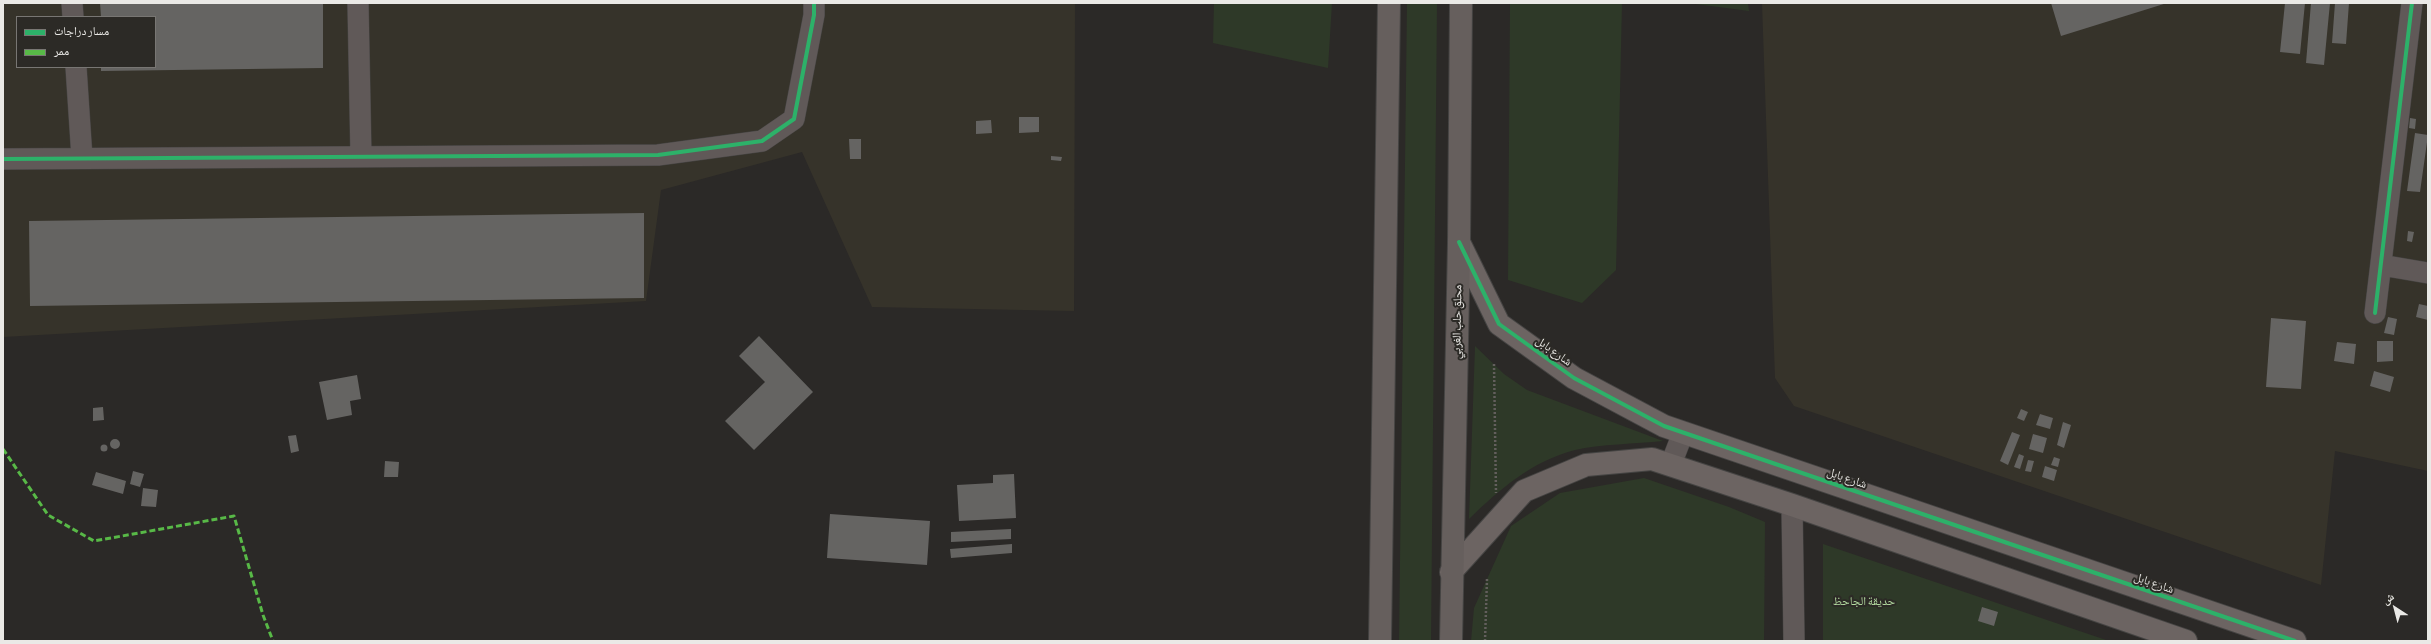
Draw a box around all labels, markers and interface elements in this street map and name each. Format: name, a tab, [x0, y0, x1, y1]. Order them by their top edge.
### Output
legend	[16, 16, 156, 68]
text: مسار دراجات	[54, 24, 109, 38]
text: ممر	[54, 44, 69, 58]
street label: محلق حلب الغربي	[1449, 285, 1465, 359]
street label: شارع بابل	[1533, 333, 1575, 369]
street label: شارع بابل	[1825, 464, 1869, 492]
street label: شارع بابل	[2132, 569, 2176, 597]
north arrow	[2375, 588, 2415, 628]
text: ش	[2380, 590, 2396, 607]
park label: حديقة الجاحظ	[1833, 594, 1895, 608]

